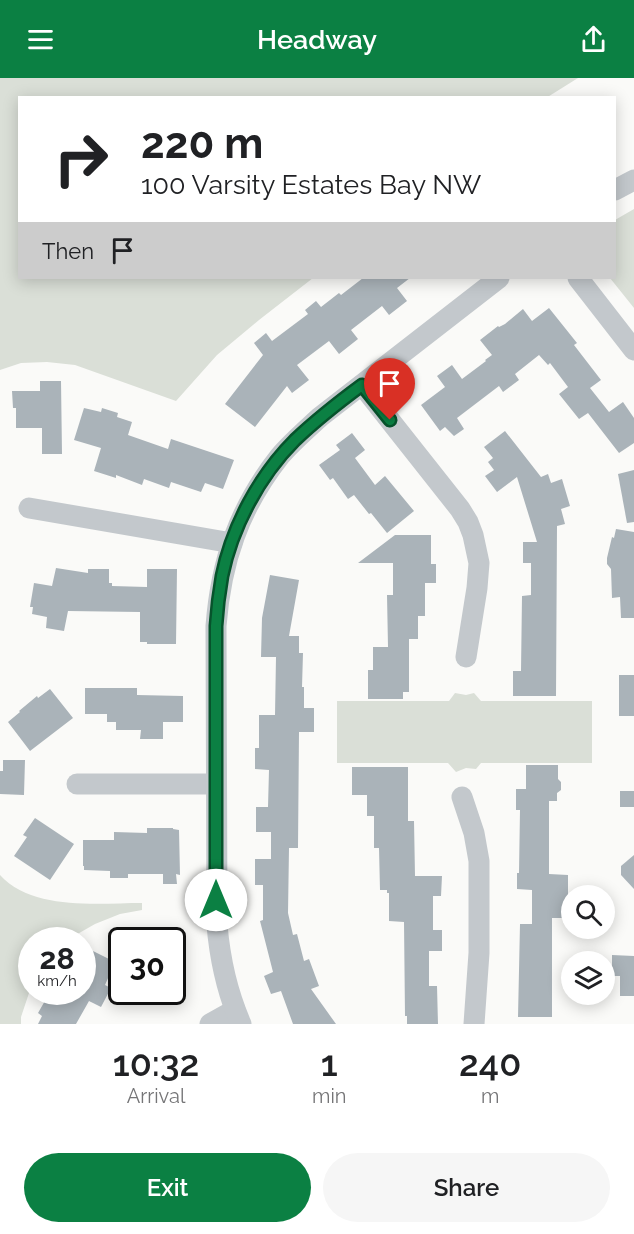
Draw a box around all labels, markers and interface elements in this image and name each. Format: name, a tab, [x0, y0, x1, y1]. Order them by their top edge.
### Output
icon: menu	[24, 23, 57, 56]
icon: share	[577, 23, 610, 56]
text: Headway	[257, 24, 377, 55]
text: 220 m	[141, 119, 263, 168]
icon: right	[42, 120, 120, 198]
text: 100 Varsity Estates Bay NW	[141, 169, 481, 200]
icon: arrive	[106, 234, 139, 267]
text: Then	[42, 238, 94, 264]
pin	[364, 358, 415, 420]
icon: arrive	[373, 367, 406, 400]
position arrow	[184, 868, 248, 932]
map controls	[561, 885, 615, 1005]
button: search	[561, 885, 615, 939]
speed limit sign: 30	[108, 927, 186, 1005]
text: 28	[39, 941, 75, 976]
button: layers	[561, 951, 615, 1005]
text: km/h	[37, 972, 77, 990]
text: 10:32	[113, 1042, 199, 1084]
text: 1	[321, 1042, 338, 1084]
text: 240	[459, 1042, 521, 1084]
text: Arrival	[127, 1084, 185, 1108]
text: min	[312, 1084, 346, 1108]
text: m	[481, 1084, 499, 1108]
button: Exit	[24, 1153, 311, 1222]
button: Share	[323, 1153, 610, 1222]

